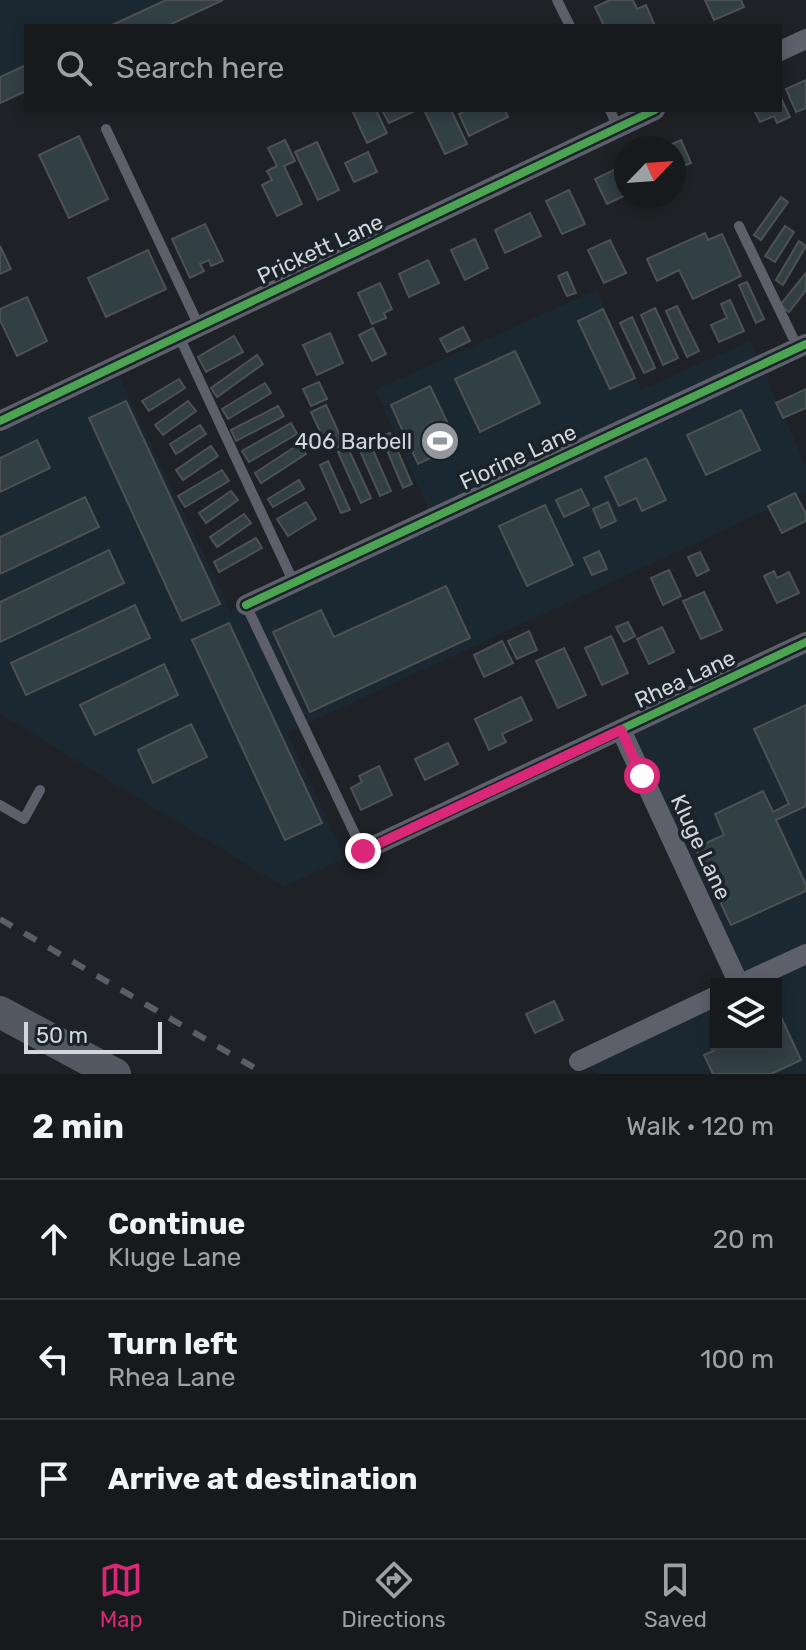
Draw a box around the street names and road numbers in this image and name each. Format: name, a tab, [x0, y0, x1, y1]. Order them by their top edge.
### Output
street label: Prickett Lane	[253, 208, 387, 290]
street label: Florine Lane	[455, 418, 581, 496]
street label: Rhea Lane	[630, 644, 740, 714]
street label: Kluge Lane	[665, 790, 737, 904]

